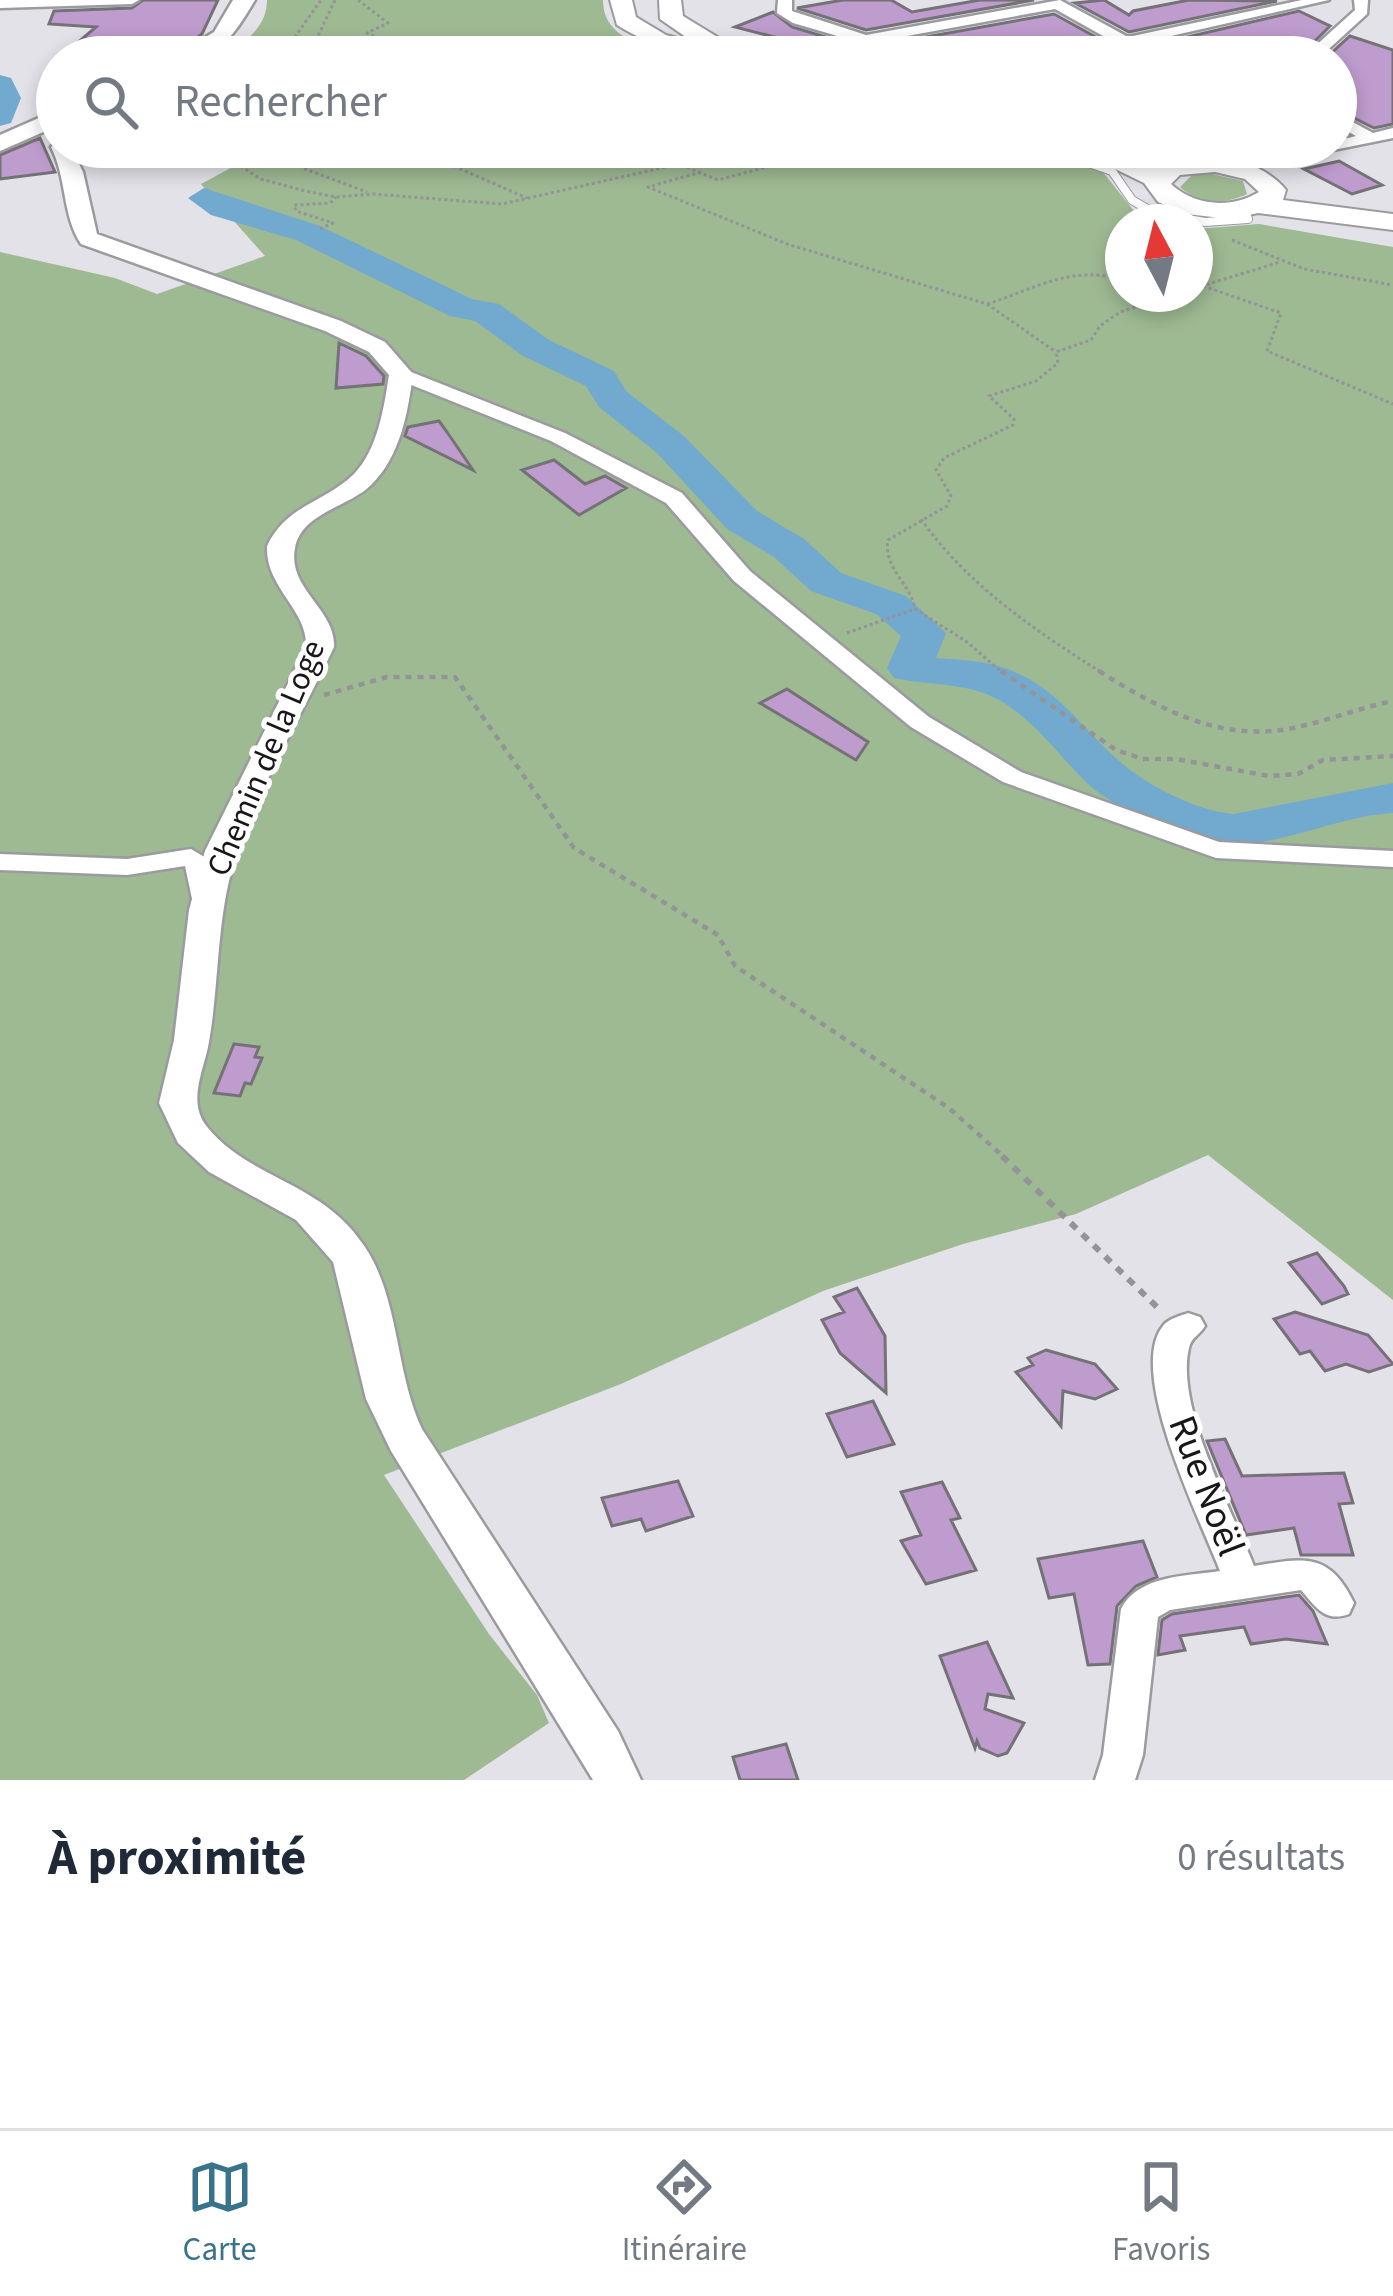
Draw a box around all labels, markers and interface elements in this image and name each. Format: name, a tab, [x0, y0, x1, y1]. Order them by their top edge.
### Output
search box	[36, 36, 1357, 168]
icon: search	[78, 69, 144, 135]
text: Rechercher	[174, 70, 387, 134]
north arrow	[1105, 204, 1213, 312]
street label: Chemin de la Loge	[195, 633, 337, 883]
street label: Rue Noël	[1154, 1408, 1258, 1564]
text: À proximité	[48, 1822, 306, 1894]
text: 0 résultats	[1177, 1830, 1345, 1886]
tab: Carte	[183, 2154, 257, 2273]
tab: Itinéraire	[622, 2154, 747, 2273]
tab: Favoris	[1112, 2154, 1210, 2273]

